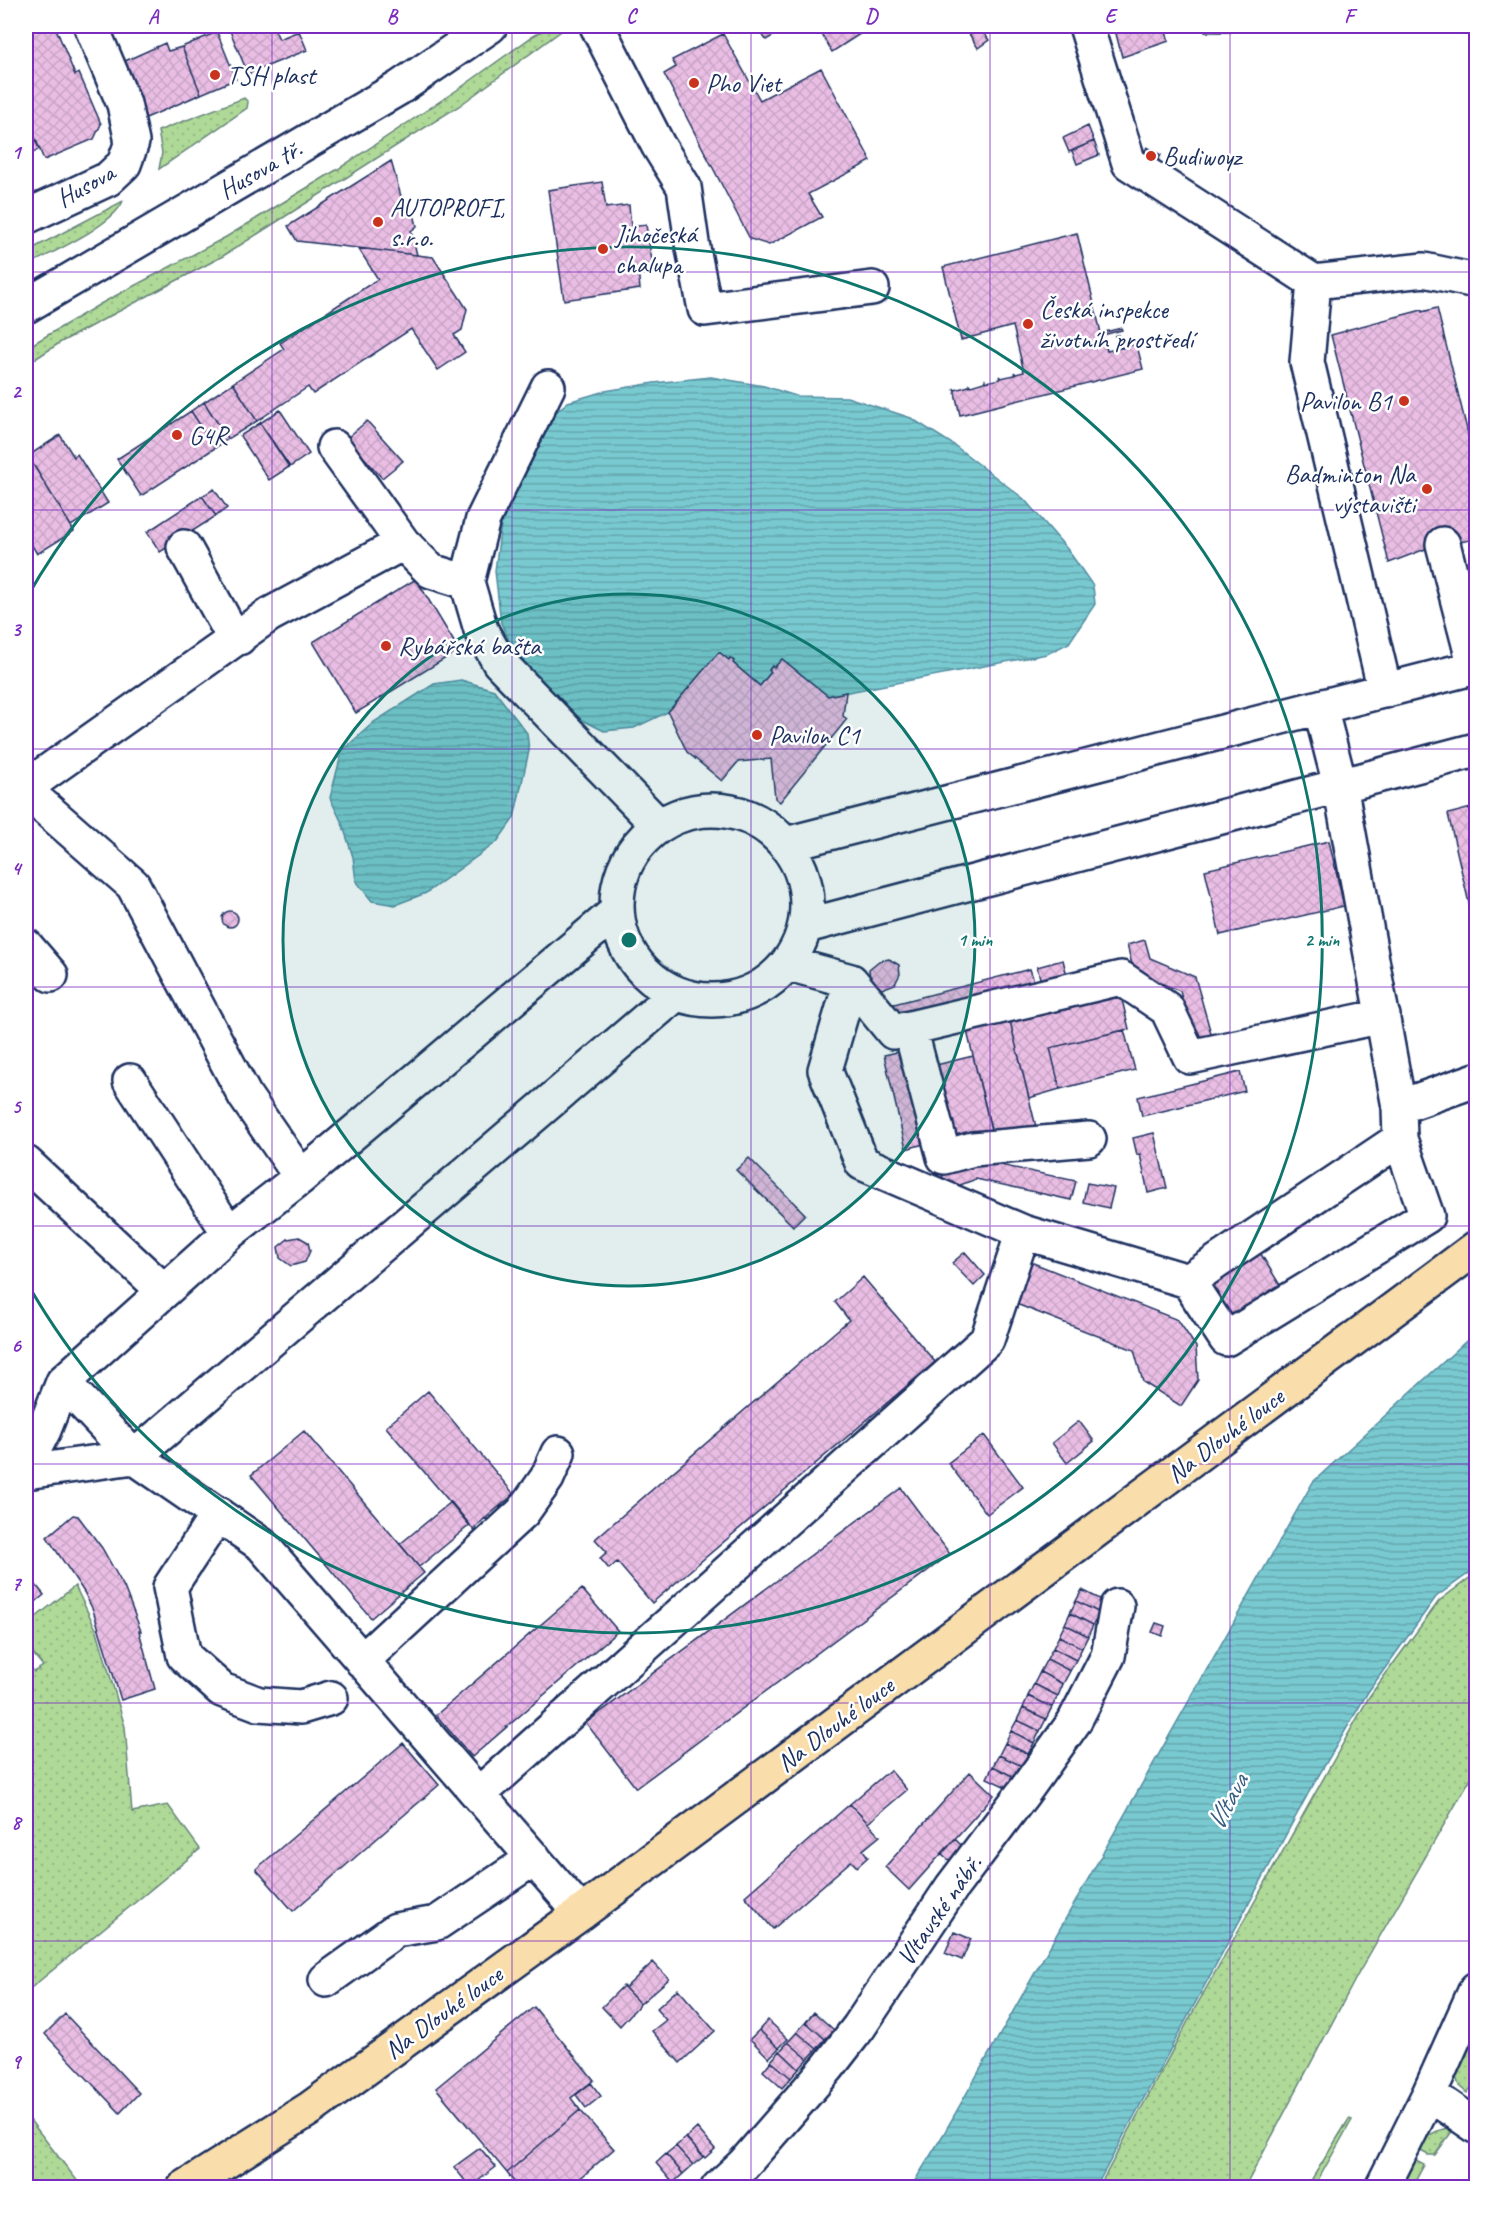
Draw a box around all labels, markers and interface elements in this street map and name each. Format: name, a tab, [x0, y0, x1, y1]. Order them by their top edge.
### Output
text: A	[148, 4, 160, 29]
text: B	[387, 4, 399, 29]
text: C	[626, 4, 638, 29]
text: D	[865, 4, 879, 29]
text: E	[1105, 4, 1119, 29]
text: F	[1344, 4, 1358, 29]
place label: TSH plast	[227, 59, 318, 92]
place label: Pho Viet	[706, 67, 783, 100]
marker: TSH plast	[208, 68, 222, 82]
marker: Pho Viet	[687, 76, 701, 90]
street label: Husova tř.	[213, 132, 309, 206]
text: 1	[12, 140, 23, 165]
place label: Budiwoyz	[1163, 140, 1244, 173]
marker: Budiwoyz	[1144, 149, 1158, 163]
street label: Husova	[50, 155, 122, 215]
place label: AUTOPROFI, s.r.o.	[390, 191, 506, 254]
marker: AUTOPROFI, s.r.o.	[371, 215, 385, 229]
place label: Jihočeská chalupa	[613, 218, 699, 281]
marker: Jihočeská chalupa	[596, 242, 610, 256]
place label: Česká inspekce životníh prostředí	[1040, 293, 1198, 356]
marker: Česká inspekce životníh prostředí	[1021, 317, 1035, 331]
text: 2	[12, 379, 23, 404]
place label: Pavilon B1	[1300, 385, 1393, 418]
marker: Pavilon B1	[1397, 394, 1411, 408]
place label: G4R	[189, 419, 230, 452]
marker: G4R	[170, 428, 184, 442]
place label: Badminton Na výstavišti	[1285, 458, 1418, 521]
marker: Badminton Na výstavišti	[1420, 482, 1434, 496]
text: 3	[12, 617, 23, 642]
place label: Rybářská bašta	[398, 630, 542, 663]
marker: Rybářská bašta	[379, 639, 393, 653]
place label: Pavilon C1	[769, 719, 861, 752]
marker: Pavilon C1	[750, 728, 764, 742]
text: 4	[12, 856, 24, 881]
text: 1 min	[958, 929, 993, 951]
text: 2 min	[1305, 929, 1340, 951]
centre of rings	[619, 930, 639, 950]
text: 5	[12, 1094, 23, 1119]
text: 6	[11, 1333, 22, 1358]
street label: Na Dlouhé louce	[1160, 1380, 1292, 1490]
text: 7	[12, 1571, 23, 1596]
street label: Na Dlouhé louce	[770, 1669, 902, 1779]
water label: Vltava	[1198, 1766, 1257, 1836]
text: 8	[12, 1810, 24, 1835]
street label: Vltavské nábř.	[889, 1848, 990, 1972]
street label: Na Dlouhé louce	[377, 1957, 510, 2067]
text: 9	[12, 2049, 23, 2074]

